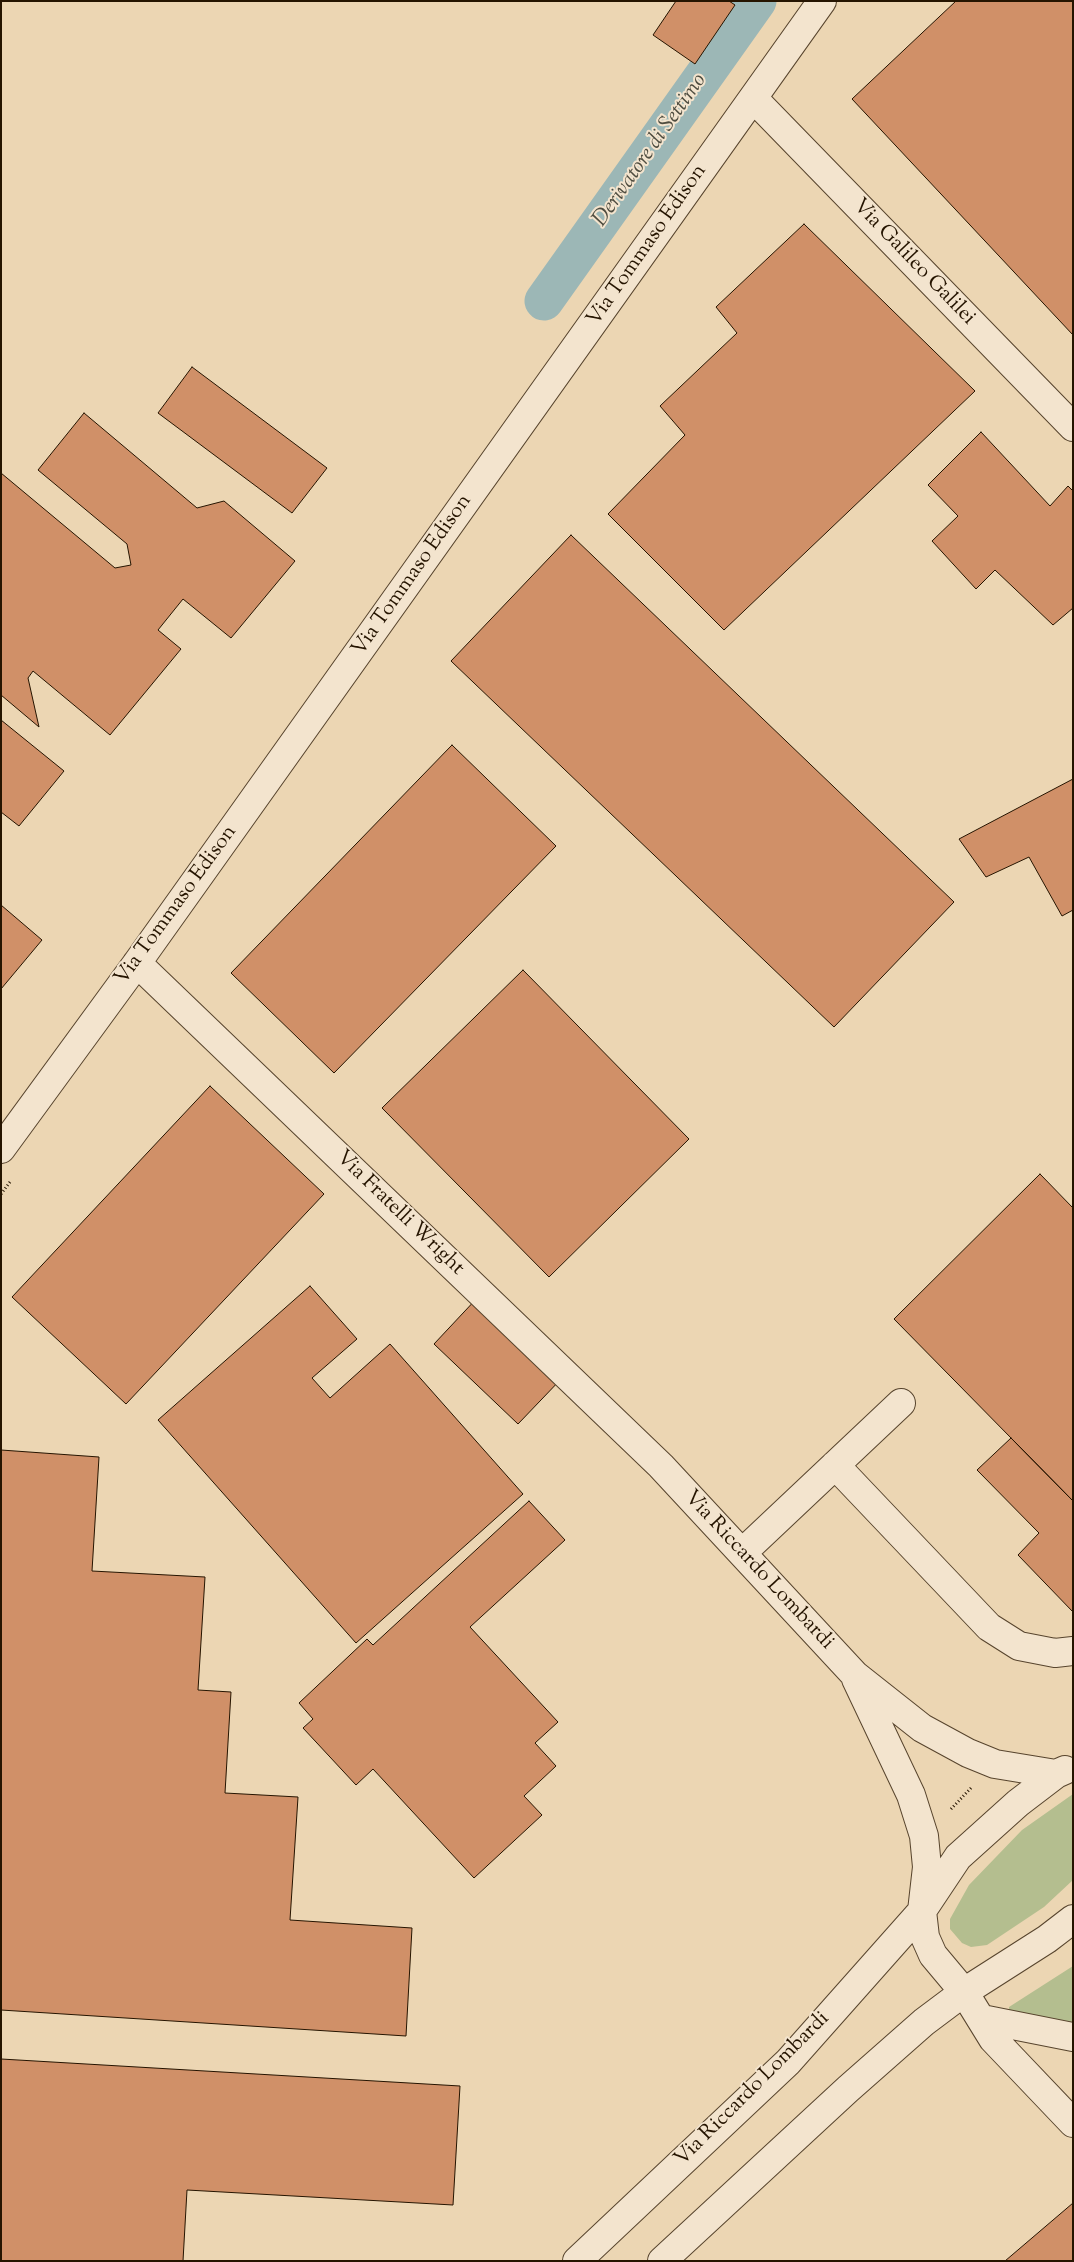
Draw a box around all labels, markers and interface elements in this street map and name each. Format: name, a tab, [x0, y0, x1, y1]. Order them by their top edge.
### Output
water label: Derivatore di Settimo	[588, 69, 714, 233]
street label: Via Tommaso Edison	[583, 160, 713, 332]
street label: Via Galileo Galilei	[846, 195, 980, 331]
street label: Via Tommaso Edison	[348, 490, 478, 662]
street label: Via Tommaso Edison	[111, 821, 243, 991]
street label: Via Fratelli Wright	[330, 1146, 468, 1282]
street label: Via Riccardo Lombardi	[678, 1486, 838, 1656]
street label: Via Riccardo Lombardi	[670, 2007, 836, 2173]

